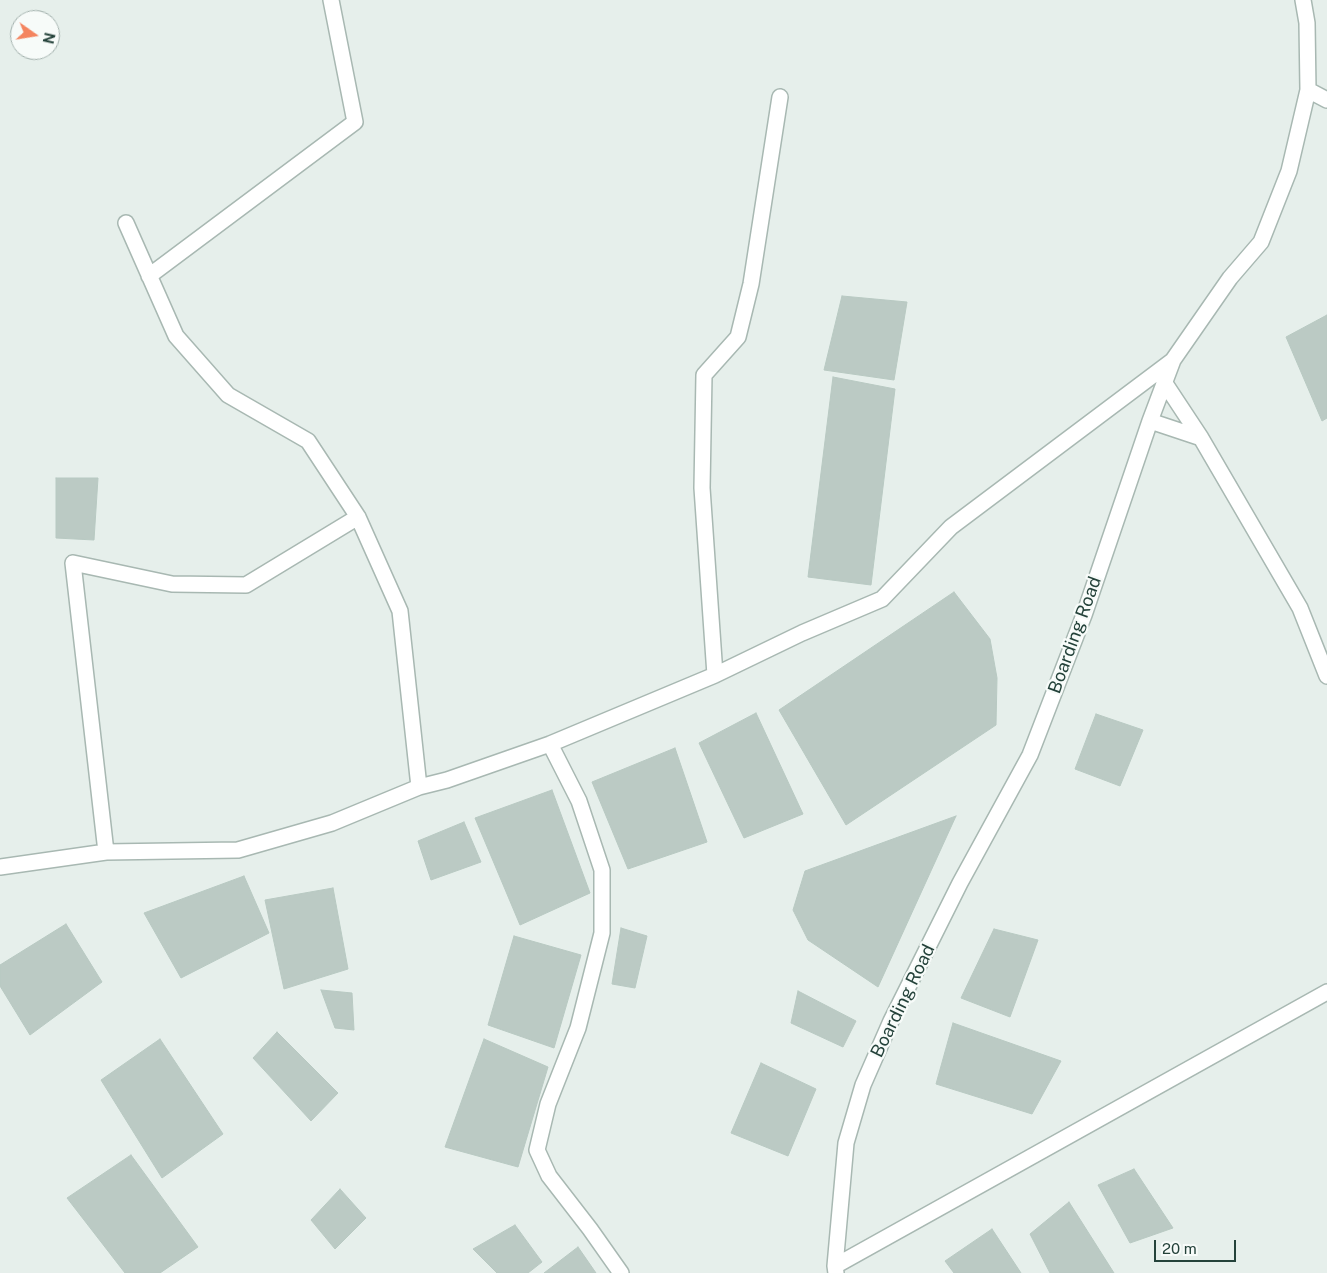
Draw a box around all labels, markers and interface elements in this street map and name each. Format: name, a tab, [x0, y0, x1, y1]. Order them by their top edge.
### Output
north arrow	[10, 10, 60, 60]
text: N	[40, 31, 58, 45]
street label: Boarding Road	[1044, 573, 1106, 697]
street label: Boarding Road	[866, 941, 940, 1061]
scale bar	[1157, 1230, 1240, 1262]
text: 20 m	[1162, 1240, 1197, 1257]

